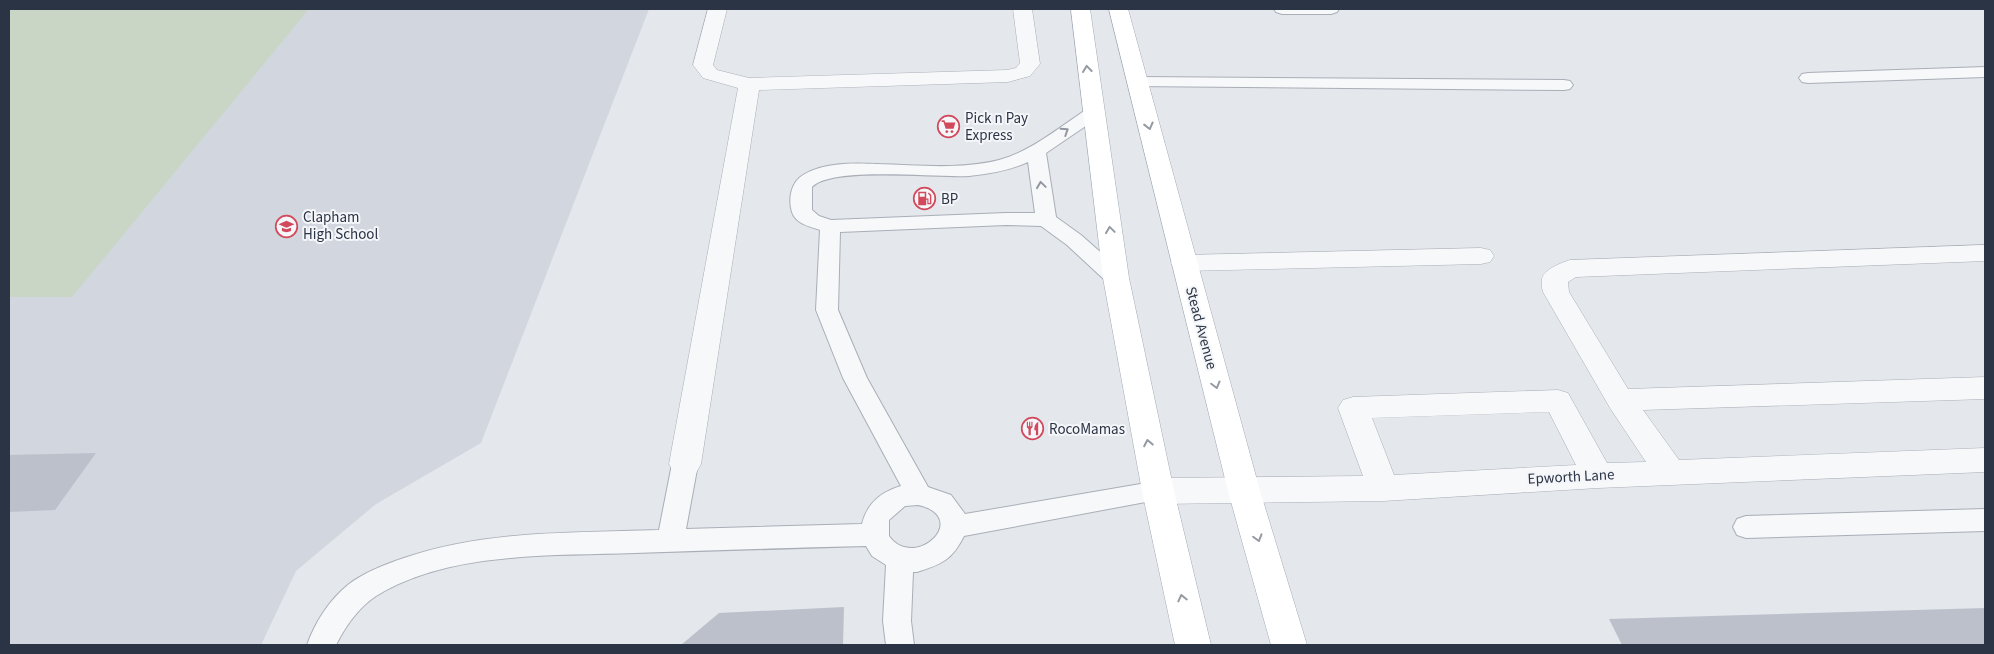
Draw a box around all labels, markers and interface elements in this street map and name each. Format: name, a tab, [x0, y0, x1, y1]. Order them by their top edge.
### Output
one-way arrow	[1082, 65, 1093, 73]
place label: Pick n Pay Express	[965, 108, 1028, 146]
supermarket icon: Pick n Pay Express	[937, 115, 961, 139]
one-way arrow	[1143, 122, 1154, 131]
one-way arrow	[1059, 128, 1068, 137]
one-way arrow	[1036, 180, 1047, 188]
fuel station icon: BP	[913, 187, 937, 211]
place label: BP	[941, 189, 958, 210]
place label: Clapham High School	[303, 207, 378, 245]
school or university icon: Clapham High School	[275, 214, 299, 238]
one-way arrow	[1105, 226, 1115, 234]
street label: Stead Avenue	[1180, 284, 1222, 372]
one-way arrow	[1210, 381, 1221, 390]
restaurant icon: RocoMamas	[1021, 417, 1045, 441]
place label: RocoMamas	[1049, 419, 1125, 440]
one-way arrow	[1144, 438, 1154, 447]
street label: Epworth Lane	[1527, 464, 1615, 490]
one-way arrow	[1252, 533, 1262, 542]
one-way arrow	[1177, 593, 1188, 602]

